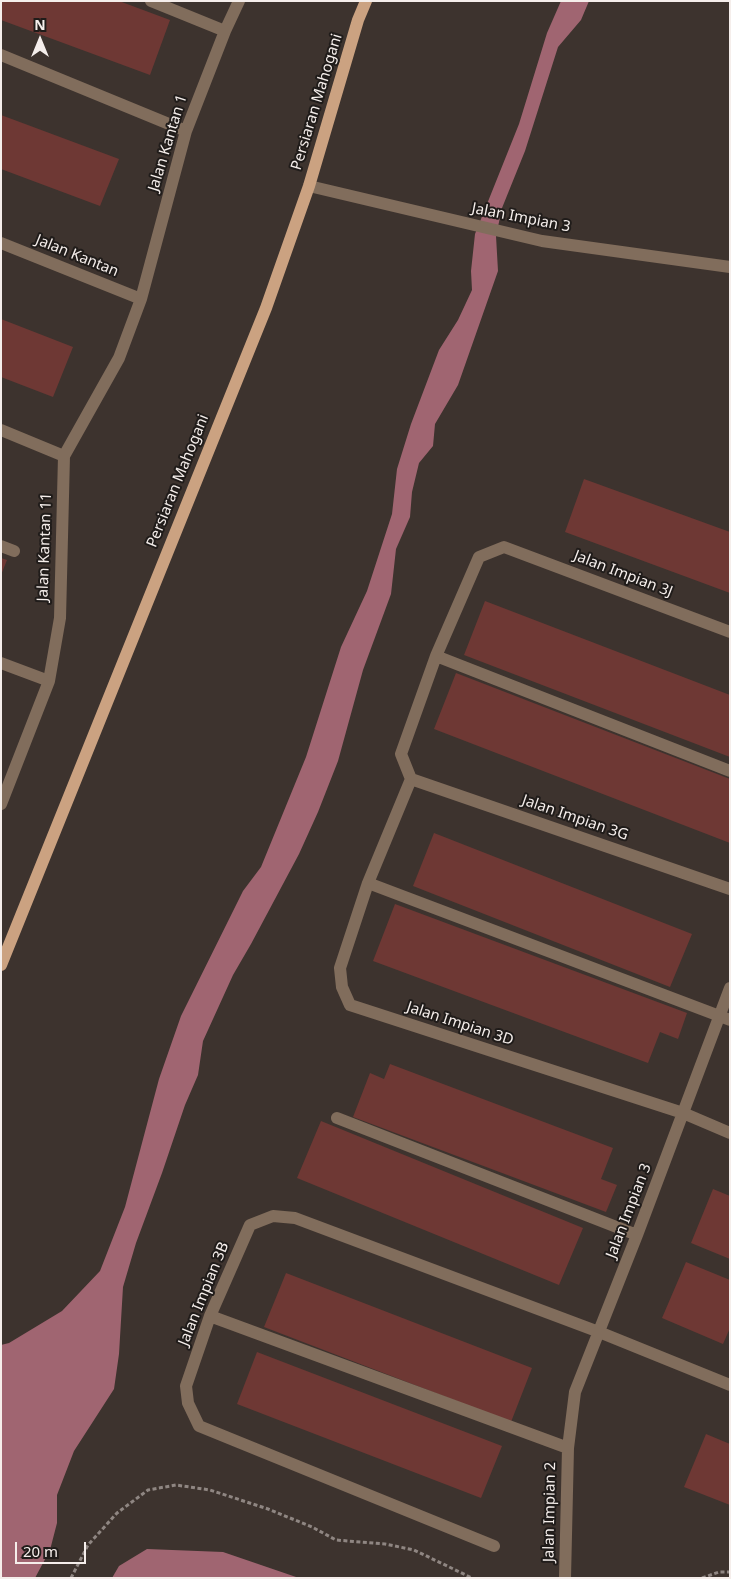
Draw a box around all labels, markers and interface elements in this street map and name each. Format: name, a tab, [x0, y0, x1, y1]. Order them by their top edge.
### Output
north arrow	[15, 15, 65, 65]
text: N	[34, 15, 46, 34]
street label: Persiaran Mahogani	[288, 32, 346, 172]
street label: Jalan Kantan 1	[145, 92, 191, 194]
street label: Jalan Impian 3	[470, 200, 572, 236]
street label: Jalan Kantan	[33, 231, 121, 281]
street label: Persiaran Mahogani	[143, 412, 213, 550]
street label: Jalan Kantan 11	[34, 492, 56, 602]
street label: Jalan Impian 3J	[571, 547, 675, 601]
street label: Jalan Impian 3G	[519, 791, 631, 845]
street label: Jalan Impian 3D	[404, 998, 516, 1050]
street label: Jalan Impian 3	[603, 1161, 655, 1261]
street label: Jalan Impian 3B	[175, 1240, 233, 1348]
street label: Jalan Impian 2	[540, 1462, 560, 1562]
scale bar	[18, 1532, 89, 1564]
text: 20 m	[23, 1541, 58, 1561]

